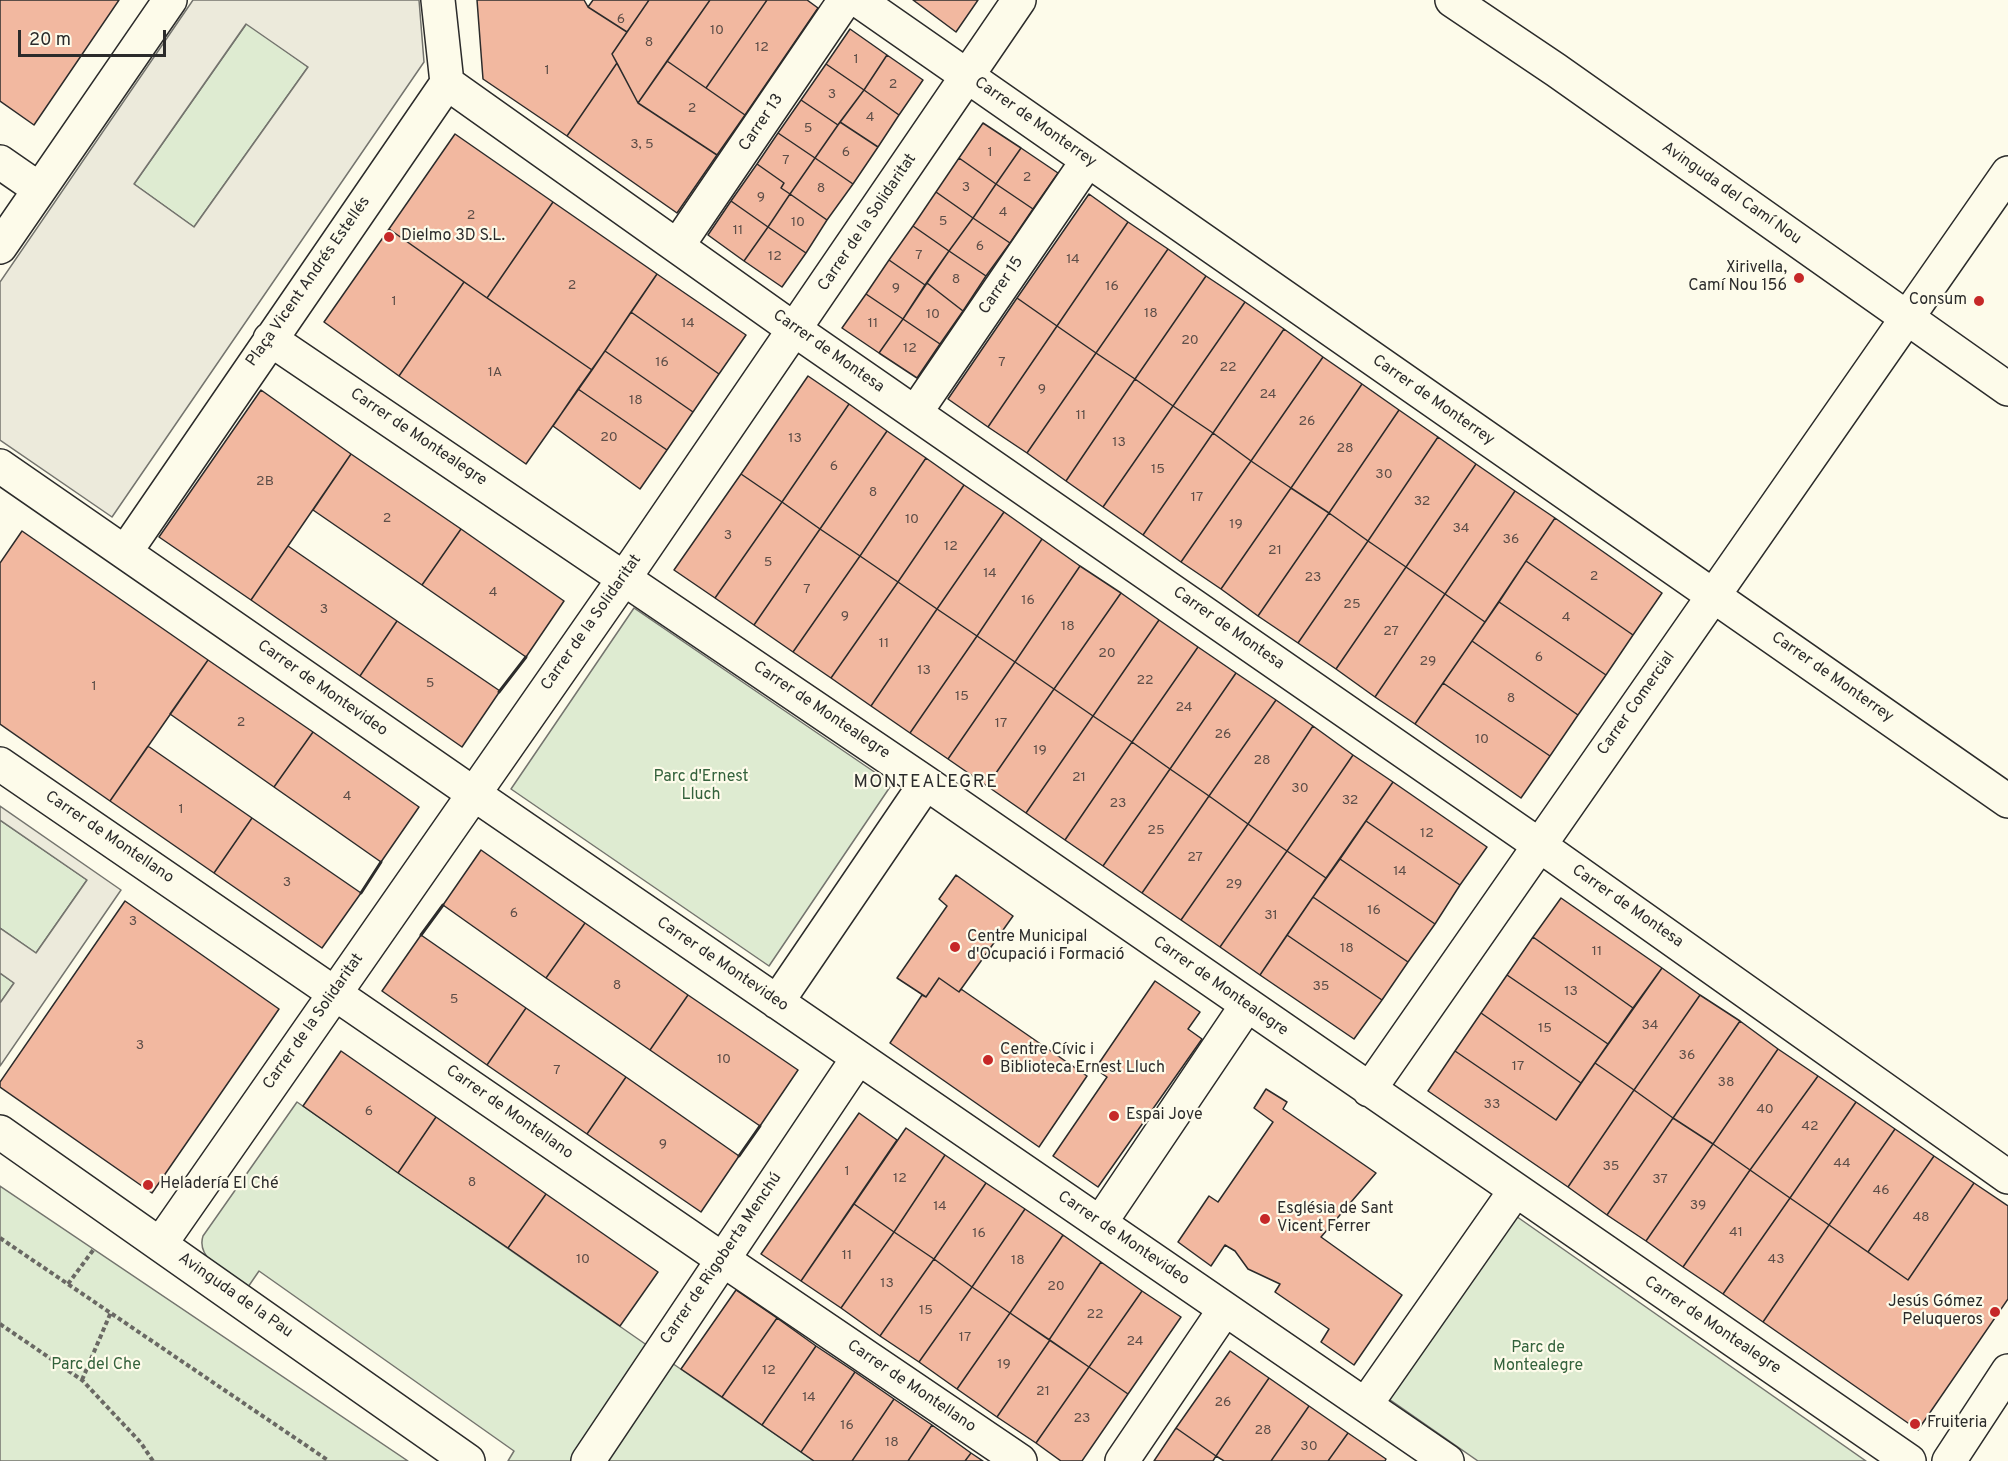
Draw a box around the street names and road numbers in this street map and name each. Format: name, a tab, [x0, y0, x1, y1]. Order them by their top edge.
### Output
street label: Carrer de Monterrey	[970, 74, 1100, 172]
street label: Carrer 13	[736, 91, 788, 155]
street label: Avinguda del Camí Nou	[1658, 139, 1804, 249]
street label: Carrer de la Solidaritat	[815, 151, 921, 295]
street label: Plaça Vicent Andrés Estellés	[243, 193, 375, 371]
street label: Carrer 15	[976, 253, 1028, 319]
street label: Carrer de Montesa	[769, 306, 887, 398]
street label: Carrer de Monterrey	[1368, 352, 1498, 450]
street label: Carrer de Montealegre	[346, 385, 490, 491]
street label: Carrer de la Solidaritat	[538, 551, 646, 695]
street label: Carrer de Montesa	[1169, 583, 1287, 675]
street label: Carrer de Monterrey	[1767, 629, 1897, 727]
street label: Carrer de Montevideo	[253, 637, 391, 741]
street label: Carrer Comercial	[1594, 649, 1680, 759]
street label: Carrer de Montealegre	[749, 658, 893, 764]
street label: Carrer de Montellano	[41, 788, 177, 888]
street label: Carrer de Montesa	[1568, 861, 1686, 953]
street label: Carrer de Montevideo	[652, 914, 792, 1016]
street label: Carrer de Montealegre	[1149, 933, 1291, 1041]
street label: Carrer de la Solidaritat	[260, 950, 368, 1094]
street label: Carrer de Montellano	[442, 1062, 576, 1164]
street label: Carrer de Rigoberta Menchú	[657, 1169, 787, 1349]
street label: Carrer de Montevideo	[1053, 1188, 1193, 1290]
street label: Avinguda de la Pau	[174, 1249, 296, 1343]
street label: Carrer de Montealegre	[1640, 1273, 1784, 1379]
street label: Carrer de Montellano	[843, 1337, 979, 1437]

